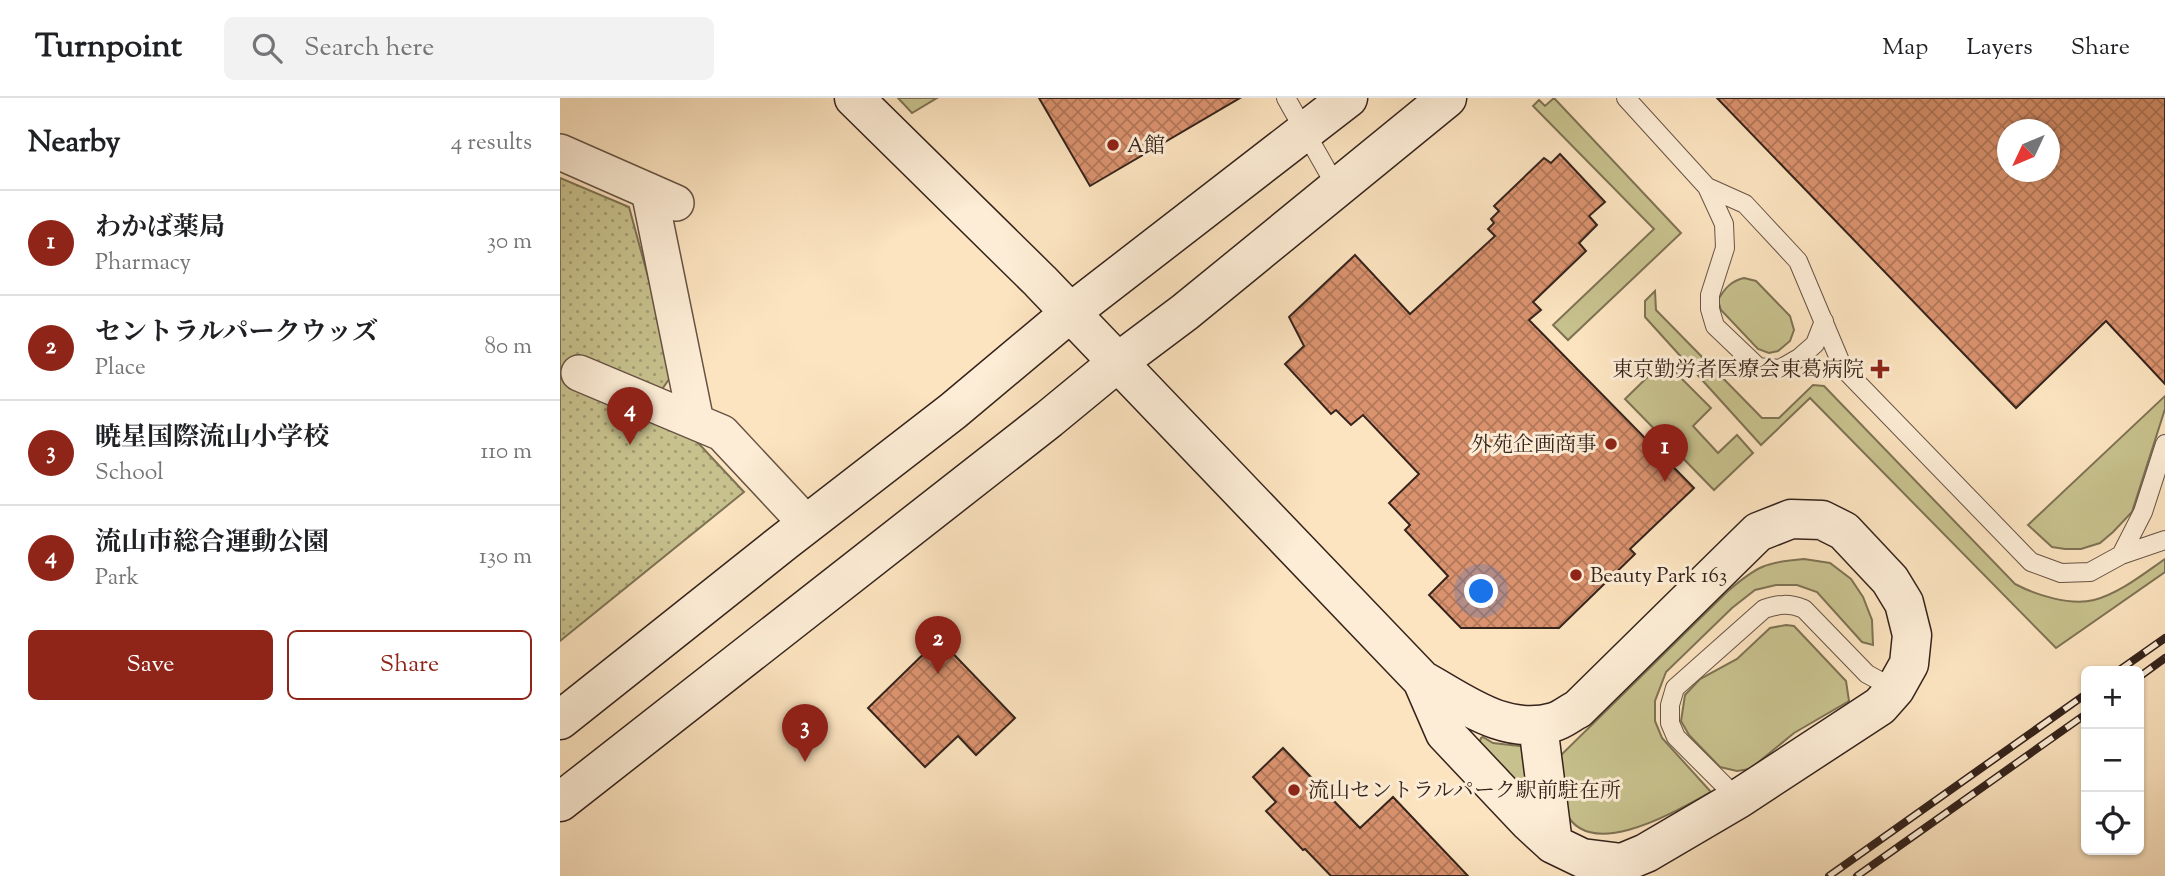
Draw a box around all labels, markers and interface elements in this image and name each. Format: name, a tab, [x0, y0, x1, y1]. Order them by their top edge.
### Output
search box	[224, 17, 714, 80]
text: Turnpoint	[35, 24, 182, 72]
icon: search	[248, 29, 286, 67]
text: Search here	[304, 30, 434, 67]
text: Map	[1882, 31, 1928, 65]
text: Layers	[1966, 31, 2033, 65]
text: Share	[2071, 31, 2130, 65]
north arrow	[1997, 119, 2060, 182]
text: Nearby	[28, 122, 120, 165]
text: 4 results	[451, 127, 532, 160]
place label: A館	[1127, 132, 1165, 162]
marker: A館	[1105, 137, 1121, 153]
text: わかば薬局	[95, 210, 225, 247]
text: 1	[47, 226, 55, 259]
text: 30 m	[487, 226, 532, 259]
text: Pharmacy	[95, 247, 191, 280]
text: セントラルパークウッズ	[95, 315, 378, 352]
text: 2	[46, 331, 56, 364]
text: 80 m	[484, 331, 532, 364]
text: Place	[95, 352, 146, 385]
place label: 東京勤労者医療会東葛病院	[1612, 356, 1864, 386]
marker: 東京勤労者医療会東葛病院	[1870, 359, 1890, 379]
pin: 4	[607, 387, 653, 445]
text: 暁星国際流山小学校	[95, 420, 329, 457]
pin: 1	[1642, 424, 1688, 482]
place label: 外苑企画商事	[1471, 431, 1597, 461]
text: 3	[46, 436, 56, 469]
text: 110 m	[481, 436, 532, 469]
marker: 外苑企画商事	[1603, 436, 1619, 452]
text: School	[95, 457, 164, 490]
text: 流山市総合運動公園	[95, 525, 329, 562]
text: 4	[45, 541, 57, 574]
text: 130 m	[479, 541, 532, 574]
text: Park	[95, 562, 139, 595]
place label: Beauty Park 163	[1590, 562, 1727, 592]
marker: Beauty Park 163	[1568, 567, 1584, 583]
your location	[1464, 574, 1498, 608]
pin: 2	[915, 616, 961, 674]
button: Save	[28, 630, 273, 700]
button: Share	[287, 630, 532, 700]
map controls	[2081, 666, 2144, 855]
button: +	[2081, 666, 2144, 729]
pin: 3	[782, 704, 828, 762]
button: −	[2081, 729, 2144, 792]
place label: 流山セントラルパーク駅前駐在所	[1308, 777, 1621, 807]
marker: 流山セントラルパーク駅前駐在所	[1286, 782, 1302, 798]
button: locate	[2081, 792, 2144, 855]

